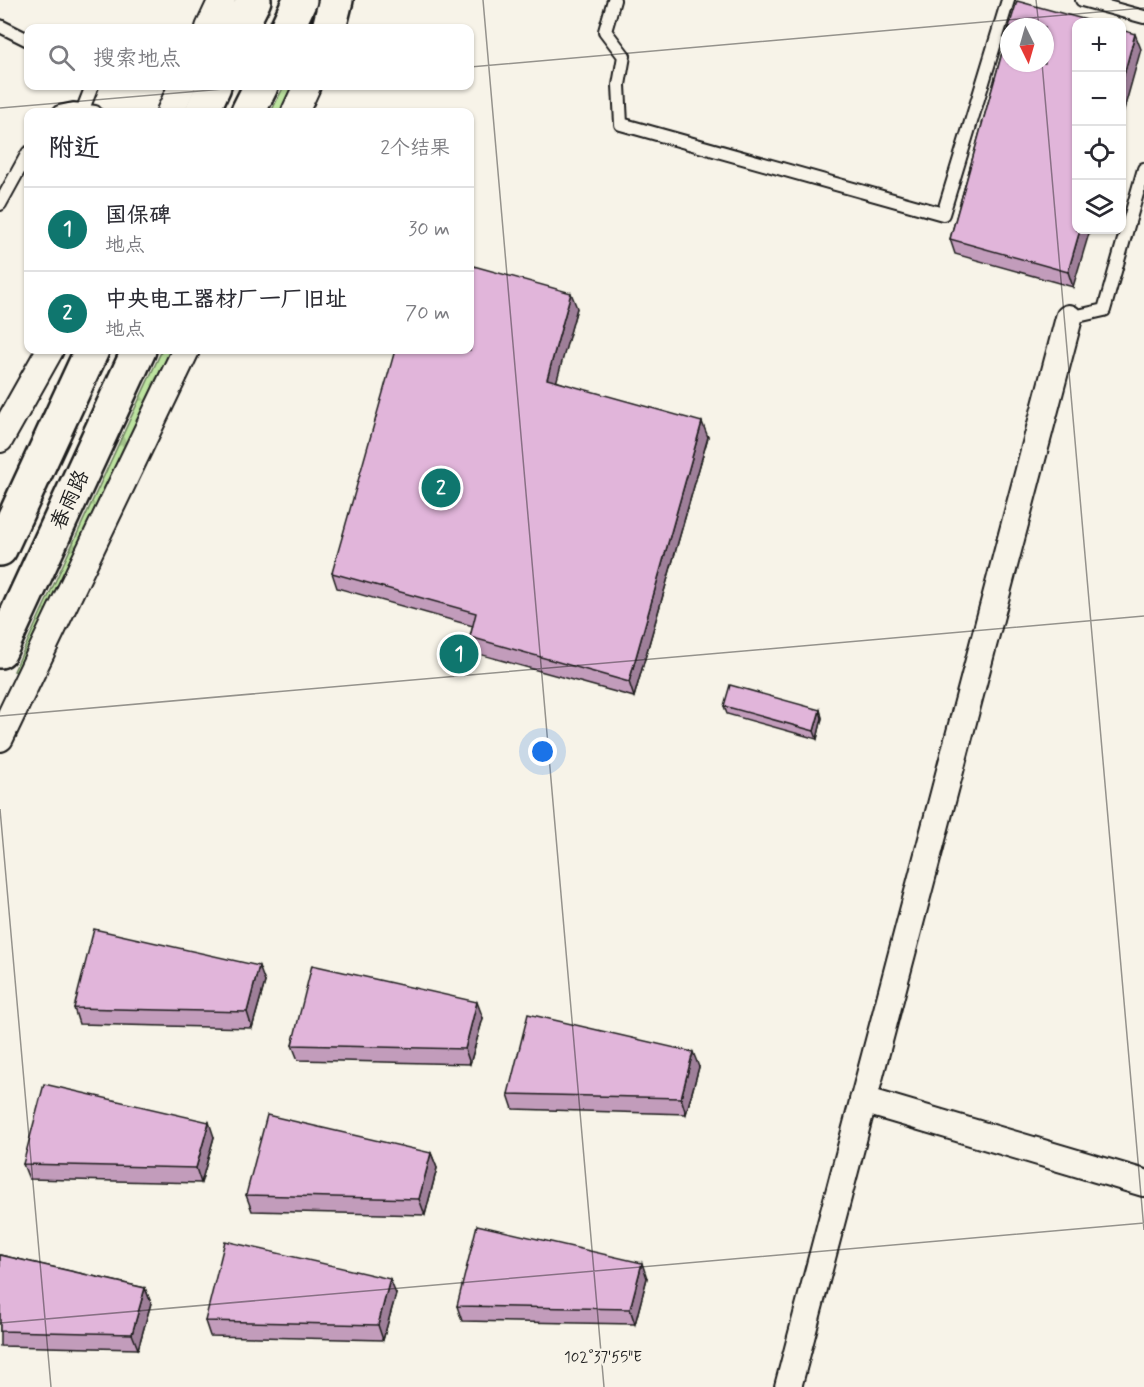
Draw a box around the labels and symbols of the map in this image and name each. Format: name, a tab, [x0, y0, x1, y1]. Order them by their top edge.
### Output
north arrow	[1000, 18, 1054, 72]
street label: 春雨路	[44, 466, 96, 534]
pin: 2	[422, 466, 460, 510]
pin: 1	[440, 632, 478, 676]
your location	[528, 737, 557, 766]
text: 102°37'55"E	[564, 1348, 642, 1368]

